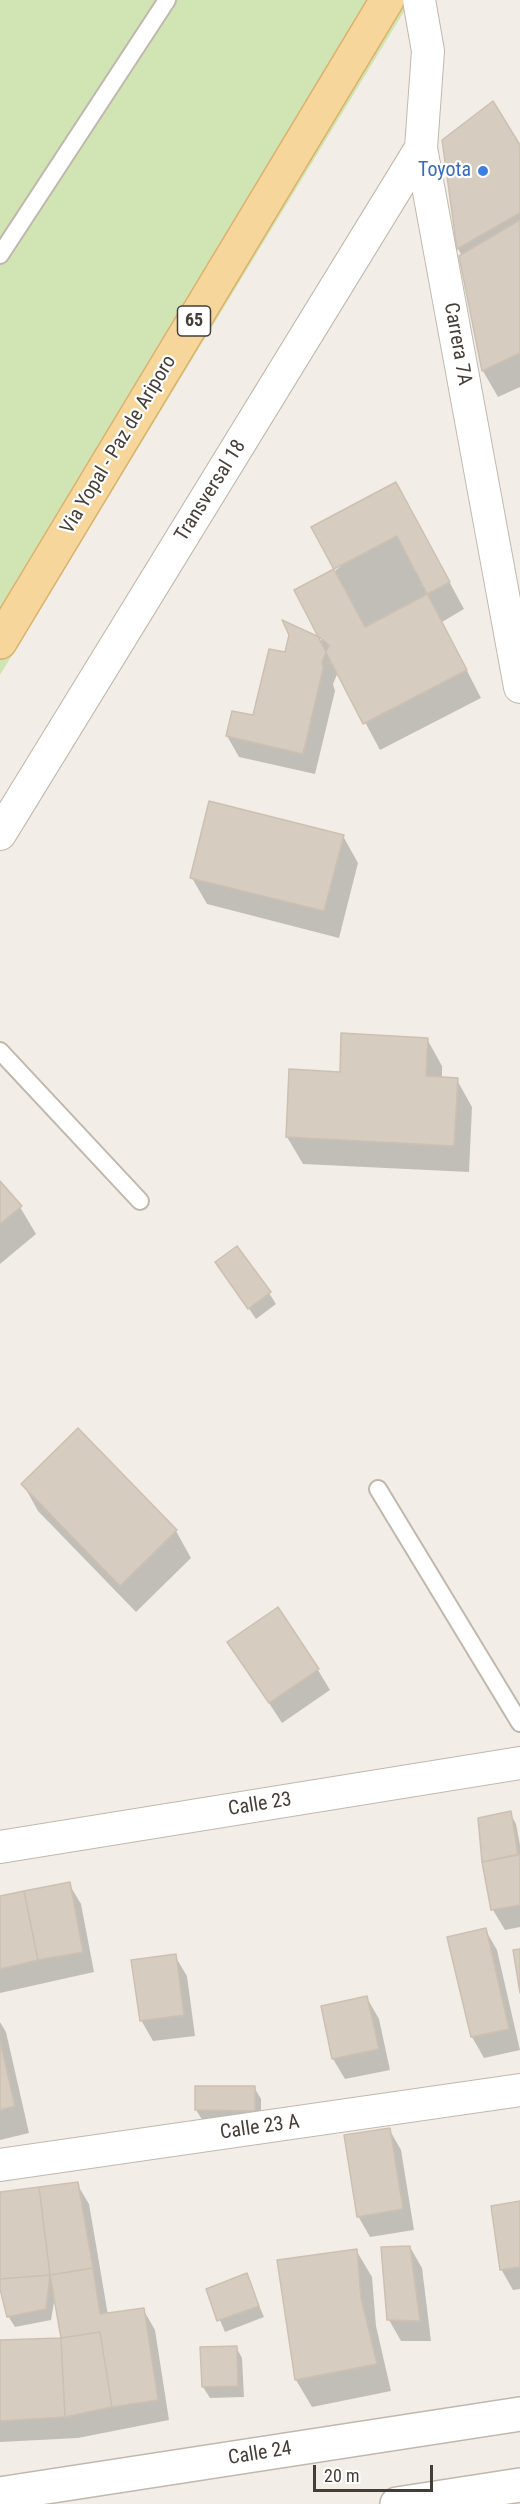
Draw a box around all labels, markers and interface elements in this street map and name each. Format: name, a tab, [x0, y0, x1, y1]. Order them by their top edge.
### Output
place label: Toyota	[418, 159, 471, 183]
marker: Toyota	[476, 164, 490, 178]
street label: Carrera 7A	[438, 301, 476, 387]
road number: 65	[178, 306, 210, 336]
street label: Via Yopal - Paz de Ariporo	[56, 351, 182, 539]
street label: Transversal 18	[170, 436, 252, 546]
street label: Calle 23	[227, 1788, 293, 1822]
street label: Calle 23 A	[219, 2111, 301, 2145]
street label: Calle 24	[227, 2437, 293, 2471]
scale bar	[316, 2453, 436, 2491]
text: 20 m	[324, 2465, 359, 2486]

